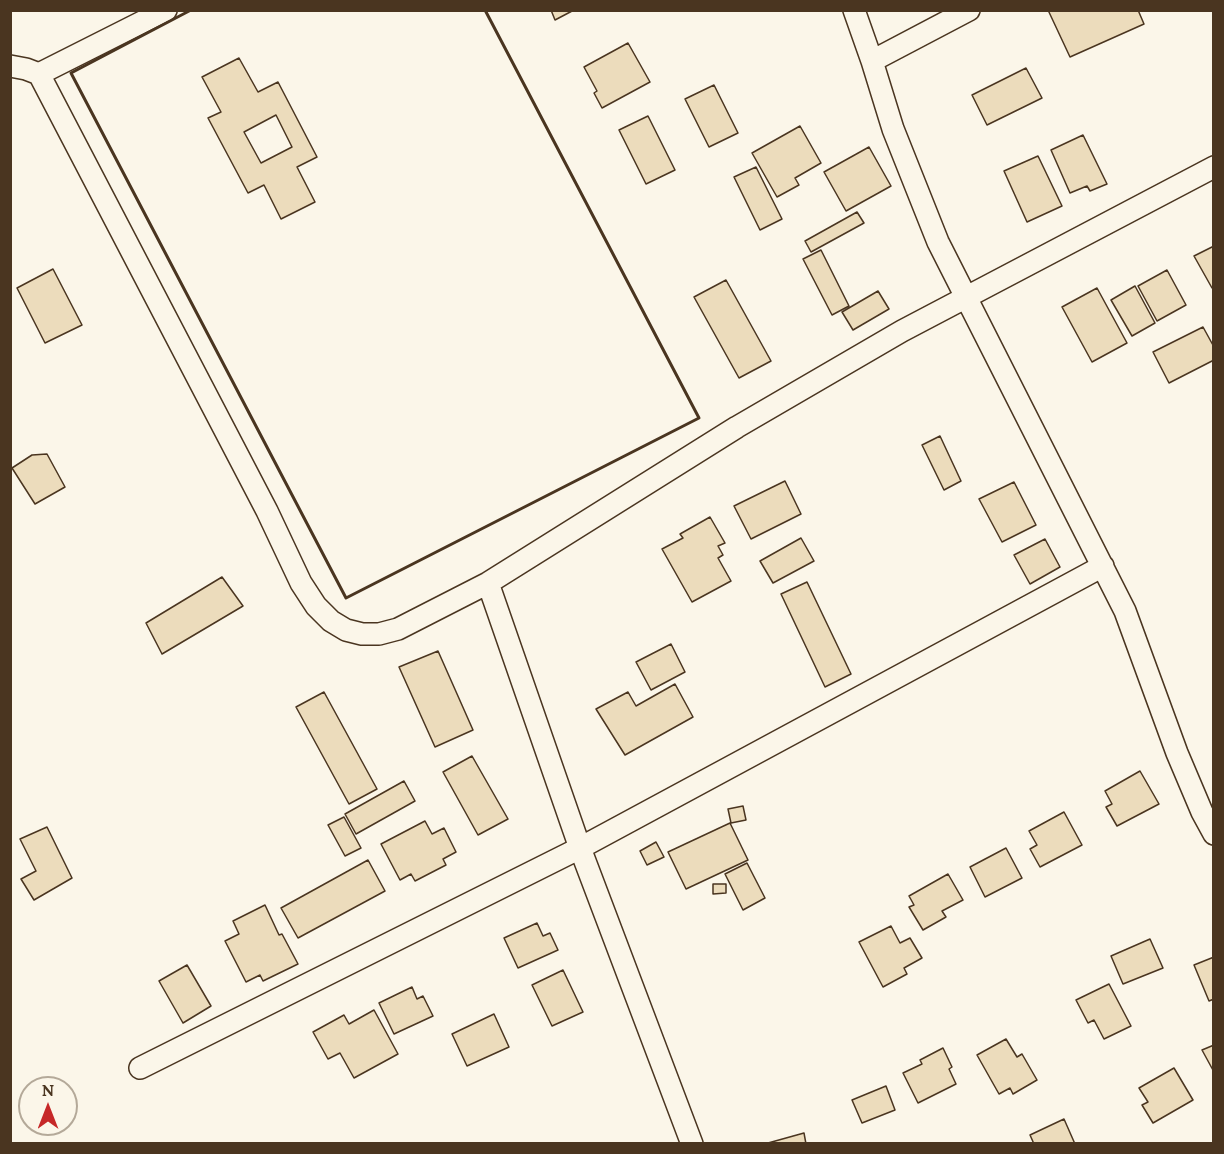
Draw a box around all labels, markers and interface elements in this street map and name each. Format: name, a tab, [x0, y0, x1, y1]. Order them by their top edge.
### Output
north arrow	[18, 1076, 78, 1136]
text: N	[42, 1080, 54, 1100]

